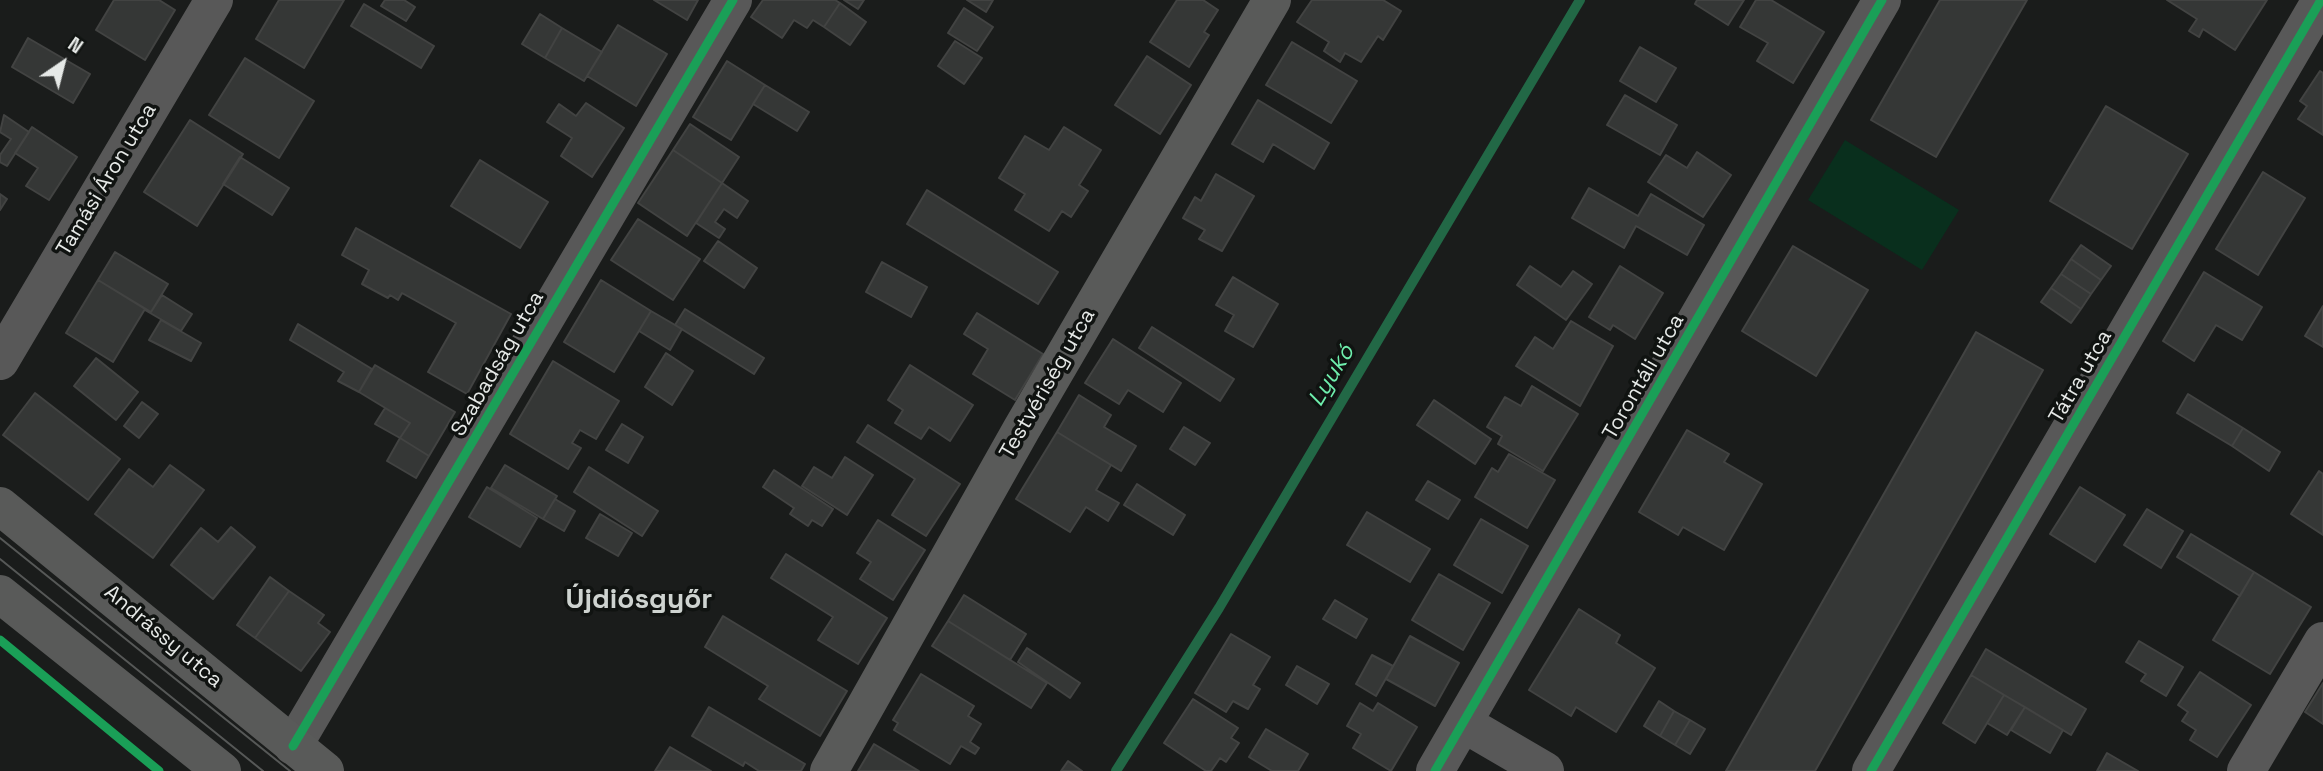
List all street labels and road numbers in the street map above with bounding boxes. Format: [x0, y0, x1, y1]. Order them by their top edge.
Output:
street label: Tamási Áron utca [52, 99, 162, 261]
street label: Szabadság utca [446, 287, 550, 441]
street label: Testvériség utca [995, 305, 1101, 463]
street label: Torontáli utca [1598, 310, 1690, 444]
street label: Tátra utca [2044, 326, 2118, 428]
street label: Andrássy utca [99, 580, 227, 694]

